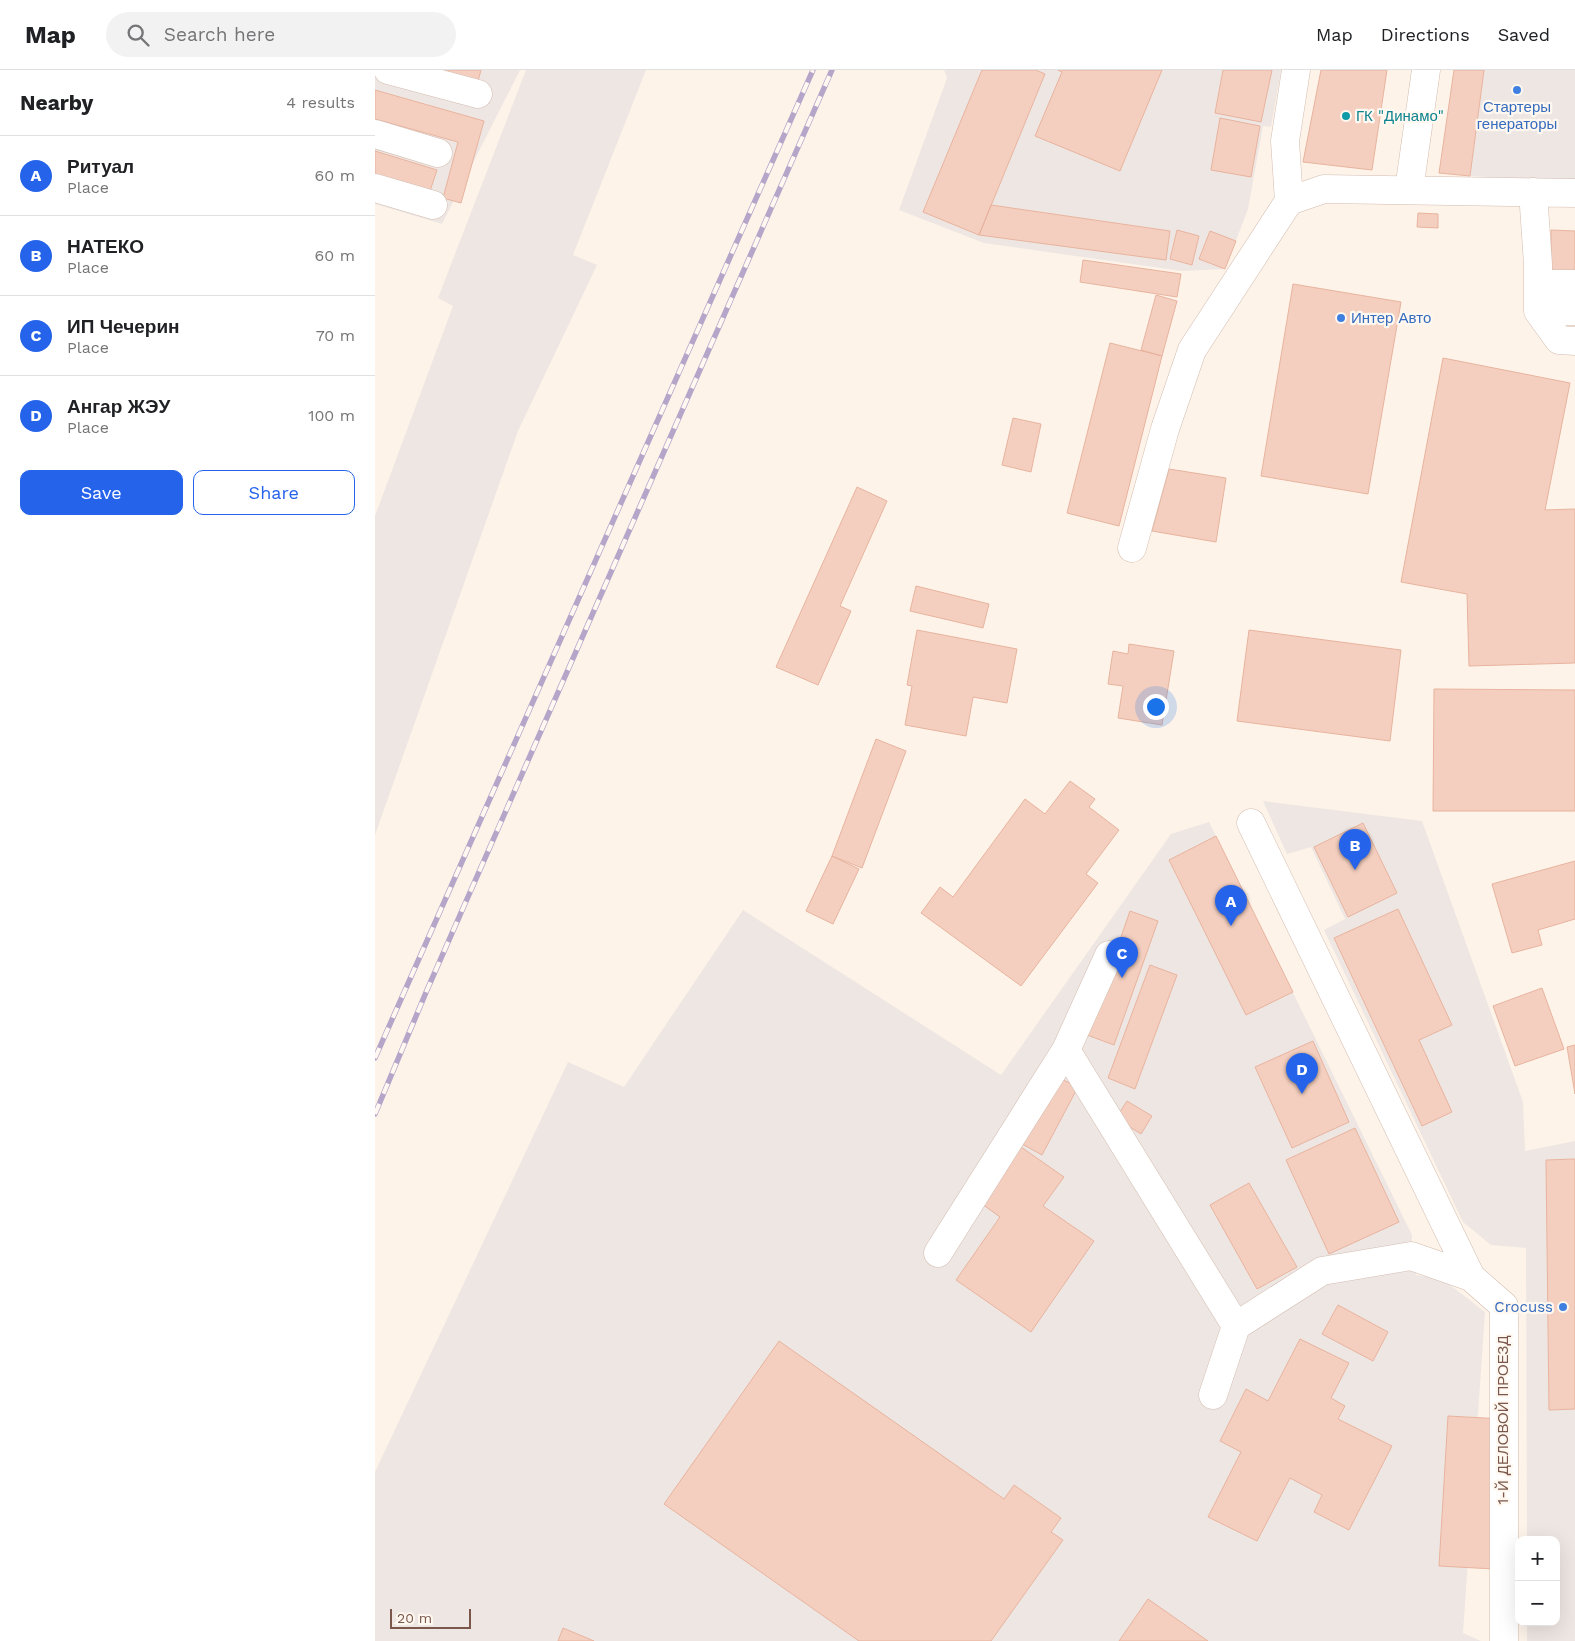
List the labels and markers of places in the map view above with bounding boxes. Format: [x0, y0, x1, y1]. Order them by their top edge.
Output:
marker: Стартеры генераторы [1511, 84, 1523, 96]
place label: Стартеры генераторы [1477, 98, 1557, 133]
place label: ГК "Динамо" [1356, 107, 1444, 125]
marker: ГК "Динамо" [1340, 110, 1352, 122]
place label: Интер Авто [1351, 309, 1431, 327]
marker: Интер Авто [1335, 312, 1347, 324]
pin: B [1339, 829, 1371, 870]
pin: A [1215, 885, 1247, 926]
pin: C [1106, 937, 1138, 978]
pin: D [1286, 1053, 1318, 1094]
place label: Crocuss [1494, 1298, 1553, 1316]
marker: Crocuss [1557, 1301, 1569, 1313]

